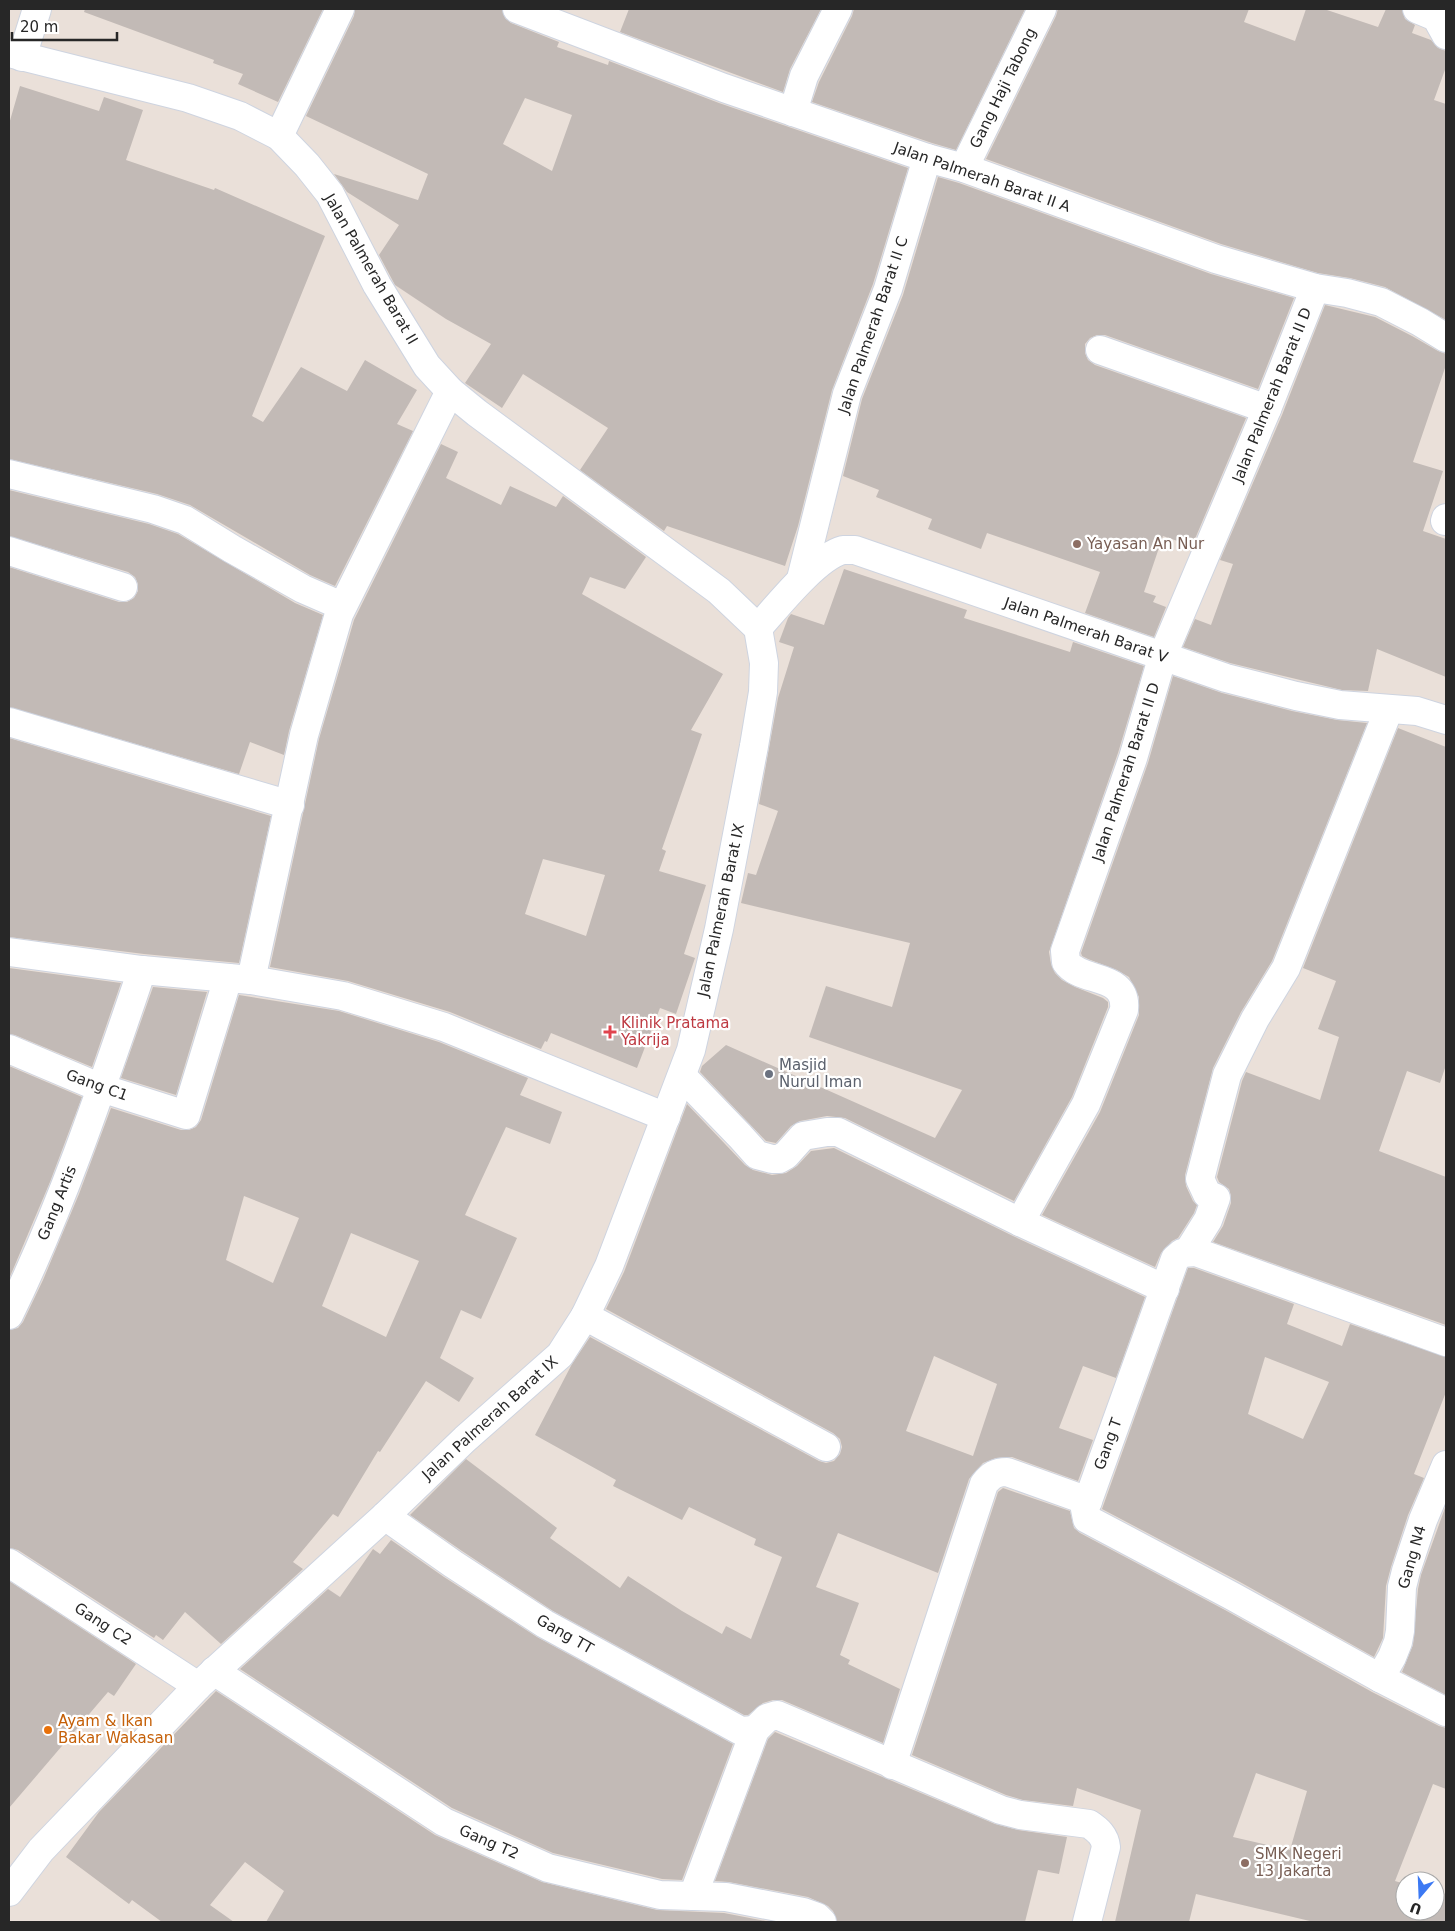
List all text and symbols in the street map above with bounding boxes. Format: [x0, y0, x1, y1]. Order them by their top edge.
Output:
scale bar [12, 10, 118, 42]
text: 20 m [20, 18, 58, 36]
street label: Gang Haji Tabong [966, 25, 1040, 151]
street label: Jalan Palmerah Barat II A [890, 138, 1073, 216]
street label: Jalan Palmerah Barat II [320, 190, 421, 347]
street label: Jalan Palmerah Barat II C [834, 234, 912, 417]
street label: Jalan Palmerah Barat II D [1228, 305, 1315, 486]
place label: Yayasan An Nur [1086, 535, 1205, 553]
marker: Yayasan An Nur [1071, 538, 1083, 550]
street label: Jalan Palmerah Barat V [1001, 593, 1171, 667]
street label: Jalan Palmerah Barat II D [1088, 680, 1163, 865]
street label: Jalan Palmerah Barat IX [694, 822, 748, 999]
place label: Klinik Pratama Yakrija [620, 1014, 729, 1049]
marker: Klinik Pratama Yakrija [603, 1025, 617, 1039]
place label: Masjid Nurul Iman [779, 1056, 862, 1091]
street label: Gang C1 [64, 1065, 130, 1105]
marker: Masjid Nurul Iman [763, 1068, 775, 1080]
street label: Gang Artis [34, 1163, 80, 1243]
street label: Jalan Palmerah Barat IX [418, 1352, 562, 1484]
street label: Gang T [1090, 1415, 1126, 1472]
street label: Gang N4 [1394, 1523, 1430, 1591]
street label: Gang C2 [71, 1599, 135, 1649]
street label: Gang TT [533, 1611, 597, 1658]
place label: Ayam & Ikan Bakar Wakasan [58, 1712, 173, 1747]
marker: Ayam & Ikan Bakar Wakasan [42, 1724, 54, 1736]
street label: Gang T2 [456, 1821, 522, 1863]
place label: SMK Negeri 13 Jakarta [1255, 1845, 1342, 1880]
marker: SMK Negeri 13 Jakarta [1239, 1857, 1251, 1869]
north arrow [1395, 1871, 1445, 1921]
text: U [1408, 1899, 1424, 1918]

